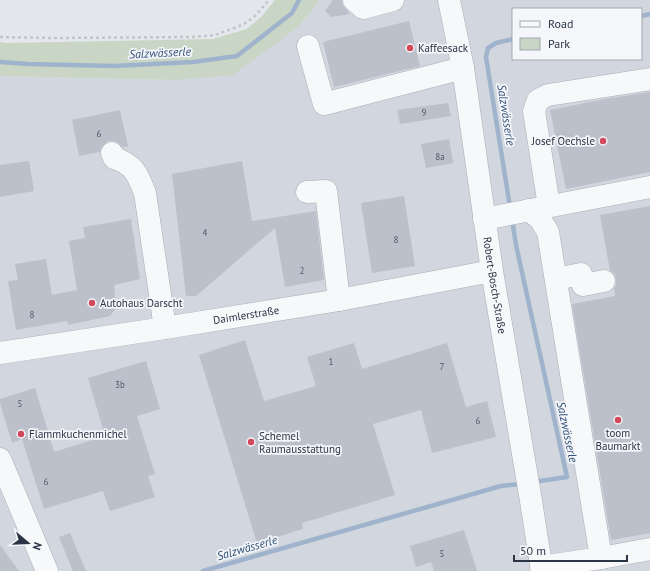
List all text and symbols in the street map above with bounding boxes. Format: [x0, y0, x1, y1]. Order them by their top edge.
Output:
legend [512, 8, 642, 60]
text: Road [548, 16, 573, 31]
text: Park [548, 36, 570, 51]
place label: Kaffeesack [418, 41, 469, 55]
water label: Salzwässerle [129, 43, 192, 62]
marker: Kaffeesack [405, 43, 415, 53]
water label: Salzwässerle [494, 83, 519, 147]
house number: 9 [422, 107, 427, 118]
house number: 6 [97, 128, 102, 139]
place label: Josef Oechsle [531, 134, 595, 148]
marker: Josef Oechsle [598, 136, 608, 146]
house number: 8a [435, 151, 445, 162]
house number: 4 [203, 227, 208, 238]
house number: 8 [394, 234, 399, 245]
street label: Robert-Bosch-Straße [480, 236, 510, 335]
house number: 2 [300, 265, 305, 276]
place label: Autohaus Darscht [100, 296, 183, 310]
marker: Autohaus Darscht [87, 298, 97, 308]
street label: Daimlerstraße [212, 303, 281, 327]
house number: 8 [30, 309, 35, 320]
house number: 1 [329, 356, 334, 367]
house number: 7 [440, 361, 445, 372]
house number: 3b [115, 379, 125, 390]
house number: 5 [18, 398, 23, 409]
water label: Salzwässerle [554, 400, 581, 464]
house number: 6 [476, 415, 481, 426]
marker: toom Baumarkt [613, 415, 623, 425]
place label: toom Baumarkt [596, 426, 641, 453]
place label: Flammkuchenmichel [29, 427, 127, 441]
marker: Flammkuchenmichel [16, 429, 26, 439]
place label: Schemel Raumausstattung [259, 429, 341, 456]
marker: Schemel Raumausstattung [246, 437, 256, 447]
house number: 6 [44, 476, 49, 487]
north arrow [8, 523, 48, 563]
water label: Salzwässerle [215, 532, 279, 563]
scale bar [514, 537, 627, 563]
text: N [30, 541, 45, 552]
text: 50 m [520, 543, 546, 558]
house number: 5 [440, 548, 445, 559]

